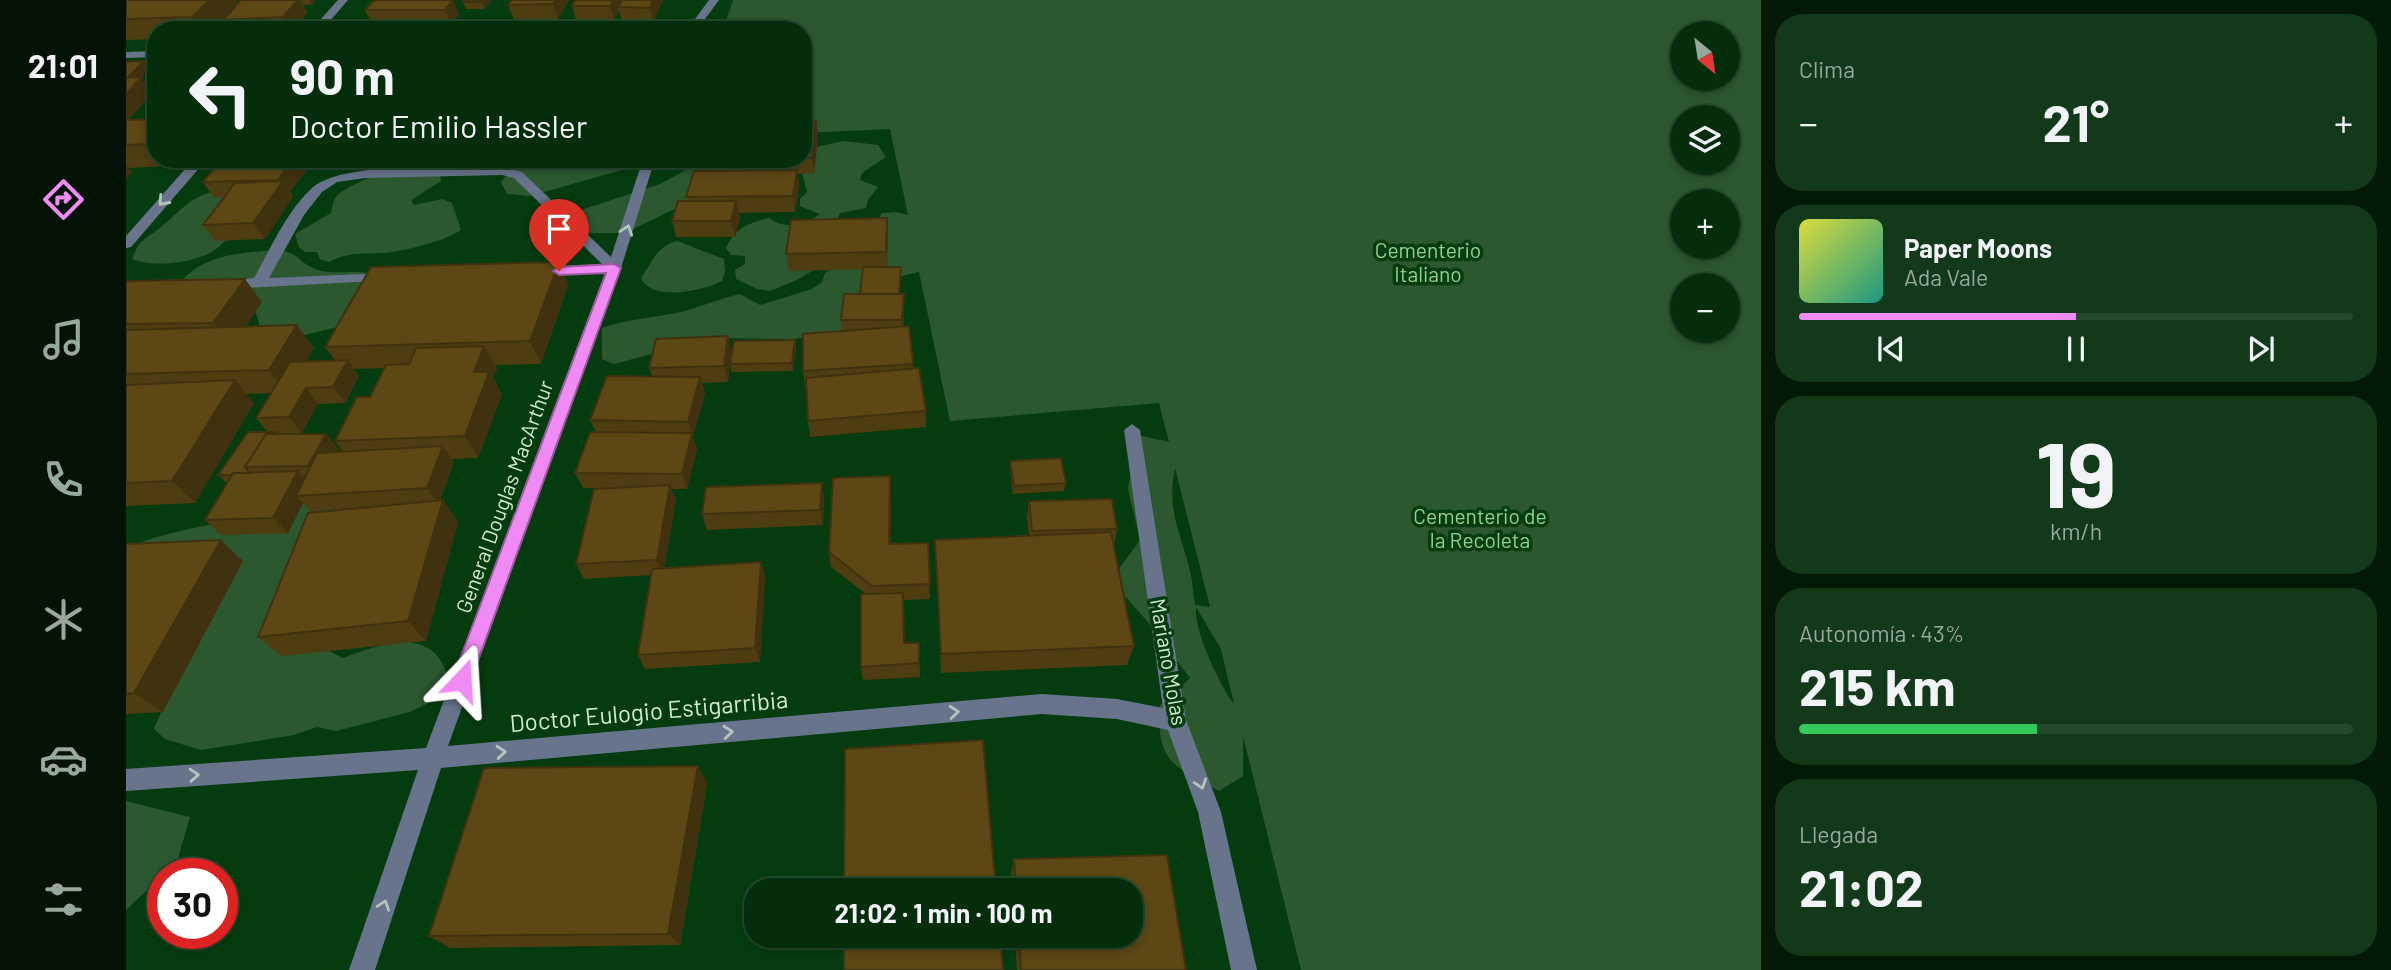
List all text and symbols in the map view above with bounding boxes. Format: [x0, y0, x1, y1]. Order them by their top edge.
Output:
north arrow [1670, 21, 1740, 91]
map controls [1670, 21, 1740, 343]
text: 21:01 [28, 46, 98, 84]
text: 90 m [290, 46, 395, 105]
icon: left [175, 49, 266, 140]
text: Clima [1799, 55, 1855, 83]
text: 21° [2043, 90, 2109, 152]
text: − [1799, 99, 1818, 145]
text: + [2334, 99, 2353, 145]
button: layers [1670, 105, 1740, 175]
text: Doctor Emilio Hassler [290, 106, 588, 144]
icon: directions [39, 175, 88, 224]
button: + [1670, 189, 1740, 259]
one-way arrow [159, 193, 171, 206]
pin [529, 199, 589, 271]
icon: arrive [540, 210, 578, 248]
one-way arrow [618, 225, 633, 237]
text: Paper Moons [1904, 232, 2052, 263]
park label: Cementerio Italiano [1375, 237, 1481, 286]
text: Ada Vale [1904, 263, 1988, 291]
button: − [1670, 273, 1740, 343]
icon: music [39, 315, 88, 364]
icon: previous [1872, 330, 1910, 368]
icon: pause [2057, 330, 2095, 368]
icon: next [2242, 330, 2280, 368]
street label: General Douglas MacArthur [450, 376, 557, 616]
text: 19 [2036, 417, 2116, 526]
icon: phone [39, 455, 88, 504]
park label: Cementerio de la Recoleta [1413, 503, 1547, 552]
text: km/h [2050, 517, 2102, 545]
icon: climate [39, 595, 88, 644]
street label: Mariano Molas [1146, 596, 1193, 727]
text: Autonomía · 43% [1799, 619, 1964, 647]
position arrow [425, 643, 499, 717]
text: 215 km [1799, 654, 1956, 716]
street label: Doctor Eulogio Estigarribia [508, 684, 789, 737]
one-way arrow [949, 705, 960, 720]
one-way arrow [722, 725, 733, 740]
icon: car [39, 735, 88, 784]
one-way arrow [495, 744, 507, 759]
one-way arrow [189, 768, 200, 783]
one-way arrow [1193, 777, 1208, 789]
text: Llegada [1799, 820, 1878, 848]
text: 21:02 [1799, 855, 1924, 917]
speed limit sign: 30 [147, 858, 238, 949]
icon: filters [39, 875, 88, 924]
text: 21:02 · 1 min · 100 m [834, 897, 1053, 928]
one-way arrow [376, 900, 390, 912]

